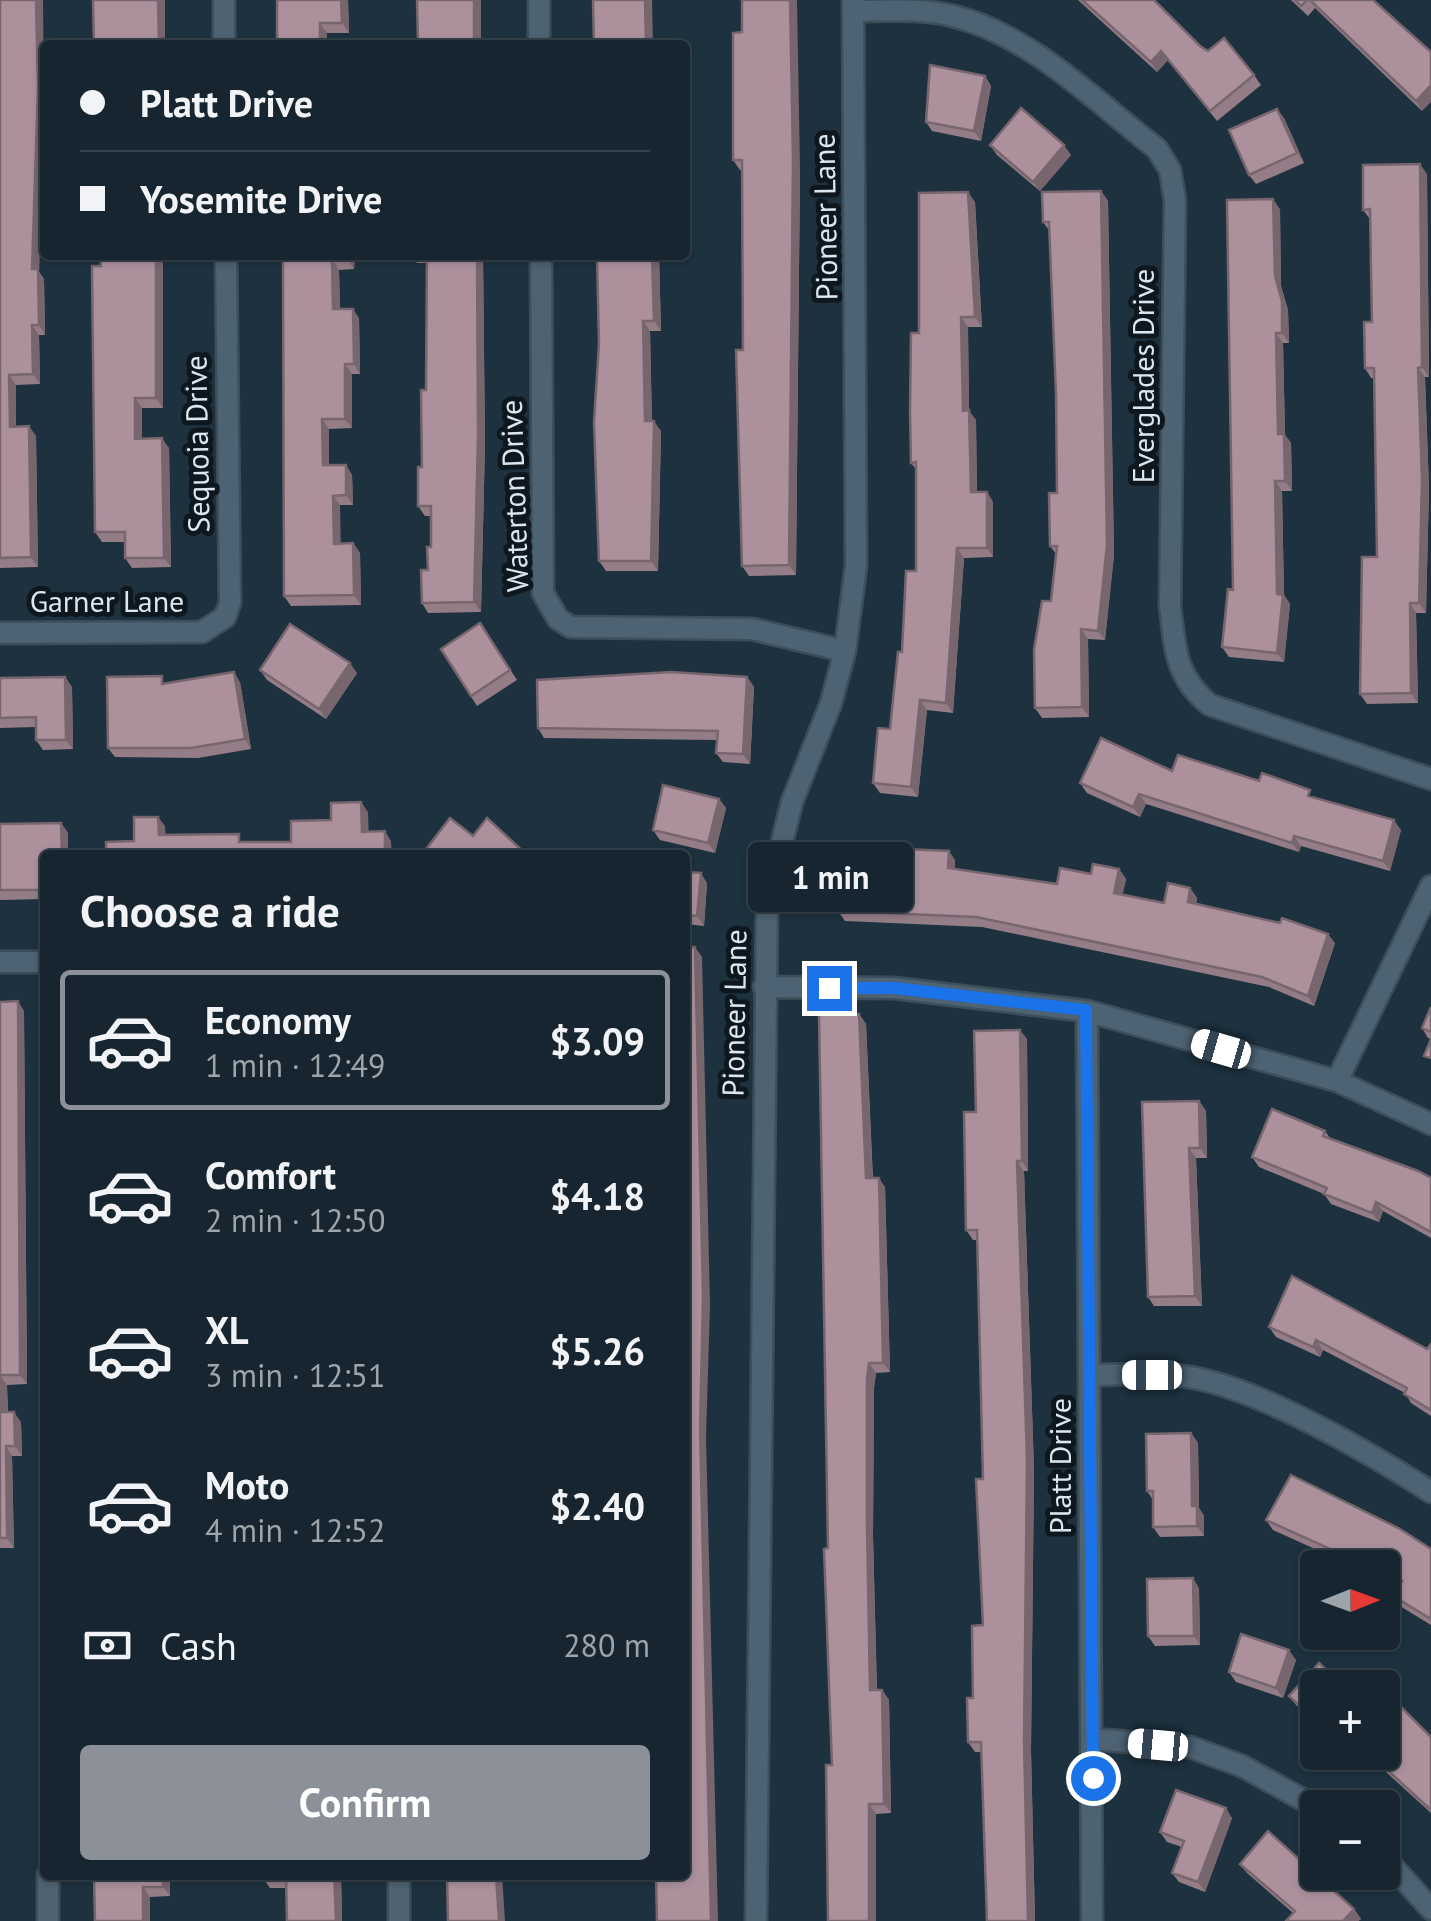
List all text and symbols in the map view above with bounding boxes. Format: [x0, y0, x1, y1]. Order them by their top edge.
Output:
text: Platt Drive [140, 78, 313, 127]
street label: Pioneer Lane [804, 133, 845, 301]
text: Yosemite Drive [140, 174, 382, 223]
street label: Everglades Drive [1123, 269, 1162, 483]
street label: Sequoia Drive [175, 355, 218, 533]
street label: Waterton Drive [491, 399, 536, 593]
street label: Garner Lane [30, 581, 184, 620]
callout: 1 min [746, 843, 912, 913]
text: 1 min [791, 856, 870, 898]
text: Choose a ride [80, 881, 340, 939]
street label: Pioneer Lane [713, 929, 754, 1097]
route end [807, 966, 852, 1011]
icon: car [85, 995, 175, 1085]
text: Economy [205, 995, 351, 1044]
text: $3.09 [549, 1016, 645, 1065]
car [1188, 1026, 1254, 1072]
text: 1 min · 12:49 [205, 1044, 385, 1086]
icon: car [85, 1150, 175, 1240]
text: Comfort [205, 1150, 336, 1199]
text: $4.18 [549, 1171, 645, 1220]
text: 2 min · 12:50 [205, 1199, 385, 1241]
icon: car [85, 1305, 175, 1395]
text: XL [205, 1305, 249, 1354]
text: $5.26 [549, 1326, 645, 1375]
text: 3 min · 12:51 [205, 1354, 385, 1396]
car [1122, 1360, 1182, 1390]
street label: Platt Drive [1040, 1398, 1079, 1534]
icon: car [85, 1460, 175, 1550]
text: Moto [205, 1460, 289, 1509]
text: $2.40 [549, 1481, 645, 1530]
text: 4 min · 12:52 [205, 1509, 385, 1551]
north arrow [1300, 1550, 1400, 1650]
map controls [1300, 1550, 1400, 1890]
icon: cash [80, 1618, 135, 1673]
text: Cash [160, 1621, 237, 1670]
text: 280 m [563, 1624, 650, 1666]
button: + [1300, 1670, 1400, 1770]
car [1127, 1727, 1189, 1763]
button: Confirm [80, 1745, 650, 1860]
route start [1071, 1756, 1116, 1801]
button: − [1300, 1790, 1400, 1890]

